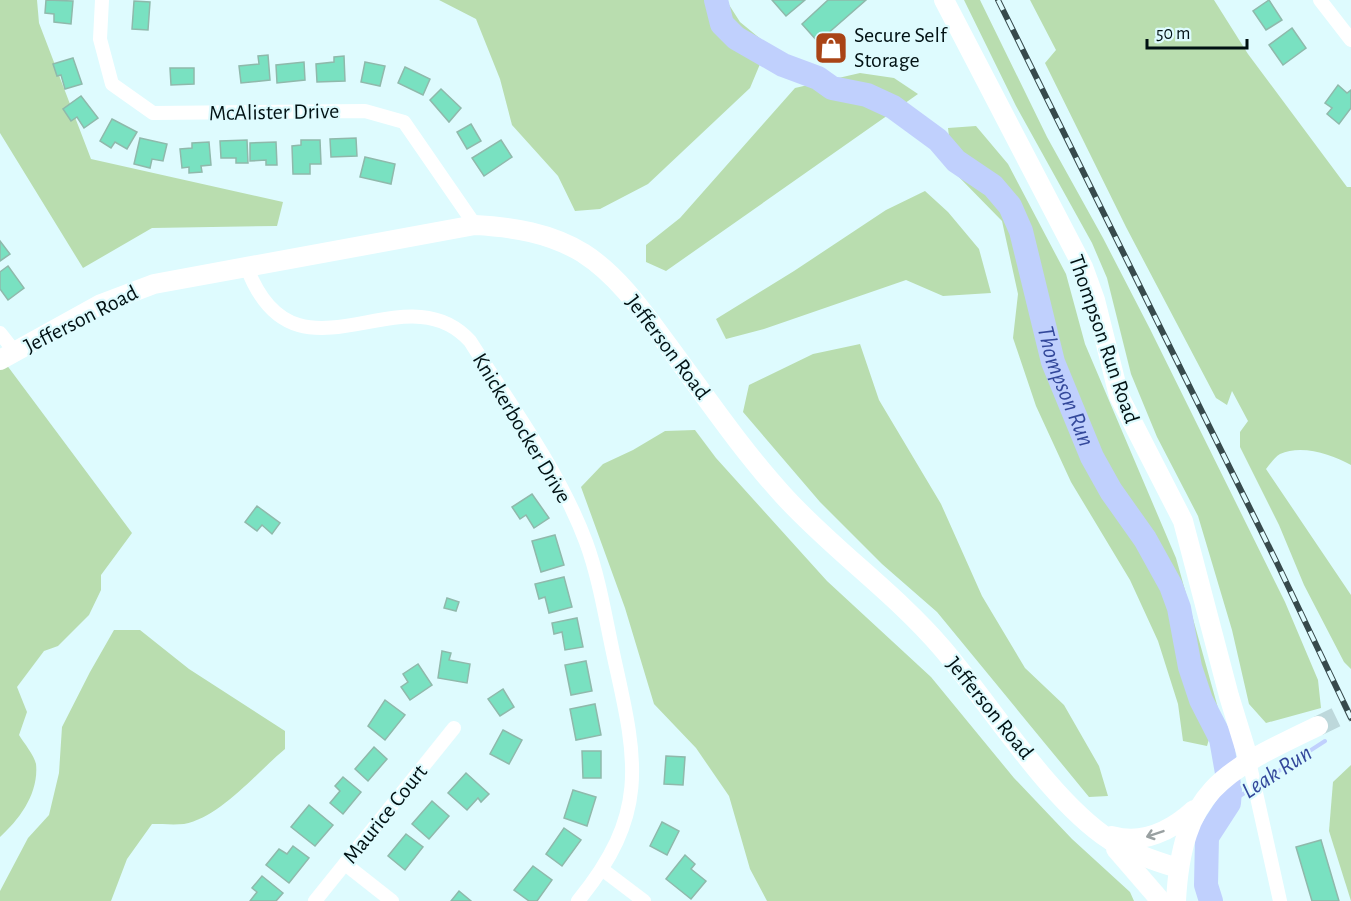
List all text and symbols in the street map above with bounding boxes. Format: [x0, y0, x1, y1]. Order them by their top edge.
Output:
scale bar [1147, 12, 1248, 50]
place label: Secure Self Storage [854, 24, 948, 71]
text: 50 m [1156, 25, 1190, 43]
shop icon: Secure Self Storage [813, 30, 849, 66]
street label: McAlister Drive [209, 100, 339, 124]
street label: Thompson Run Road [1063, 251, 1145, 427]
street label: Jefferson Road [21, 281, 141, 357]
street label: Jefferson Road [622, 291, 714, 403]
water label: Thompson Run [1032, 320, 1100, 450]
street label: Knickerbocker Drive [469, 349, 575, 507]
street label: Jefferson Road [942, 653, 1038, 763]
water label: Leak Run [1238, 741, 1316, 803]
street label: Maurice Court [339, 760, 431, 868]
one-way arrow [1146, 829, 1165, 840]

